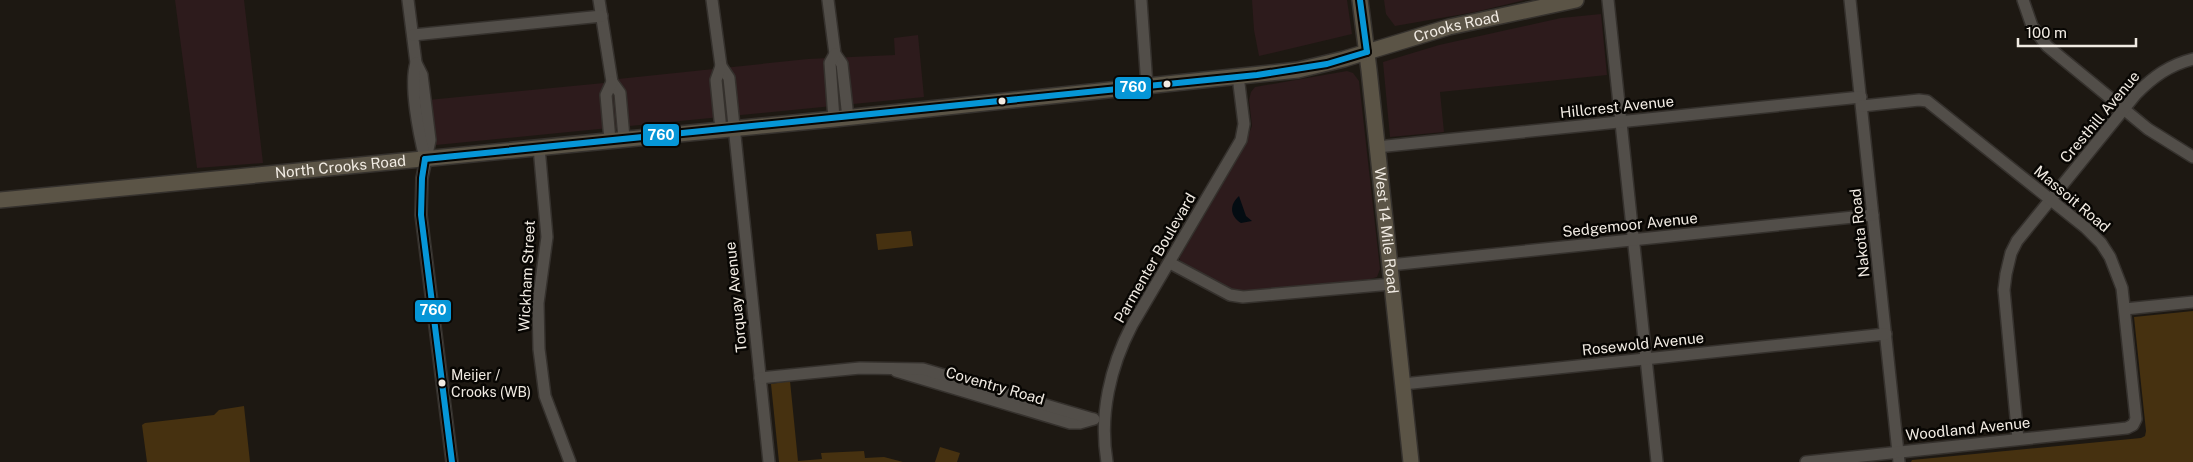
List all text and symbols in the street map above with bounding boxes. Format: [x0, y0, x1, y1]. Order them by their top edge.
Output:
street label: Crooks Road [1411, 7, 1501, 45]
scale bar [2018, 15, 2136, 47]
text: 100 m [2026, 24, 2067, 41]
street label: Cresthill Avenue [2056, 67, 2143, 166]
line badge: 760 [1114, 76, 1152, 100]
text: 760 [1120, 79, 1146, 95]
unlabelled marker [1162, 79, 1172, 89]
street label: Hillcrest Avenue [1559, 92, 1675, 121]
unlabelled marker [997, 96, 1007, 106]
line badge: 760 [642, 123, 680, 147]
text: 760 [648, 127, 674, 143]
street label: North Crooks Road [274, 152, 407, 181]
street label: Massoit Road [2031, 162, 2114, 235]
street label: West 14 Mile Road [1371, 166, 1402, 295]
street label: Nakota Road [1846, 188, 1873, 278]
street label: Parmenter Boulevard [1110, 190, 1199, 326]
street label: Sedgemoor Avenue [1561, 209, 1698, 240]
street label: Wickham Street [515, 220, 538, 332]
street label: Torquay Avenue [721, 241, 750, 353]
line badge: 760 [414, 299, 452, 323]
text: 760 [420, 302, 446, 318]
street label: Rosewold Avenue [1581, 329, 1705, 358]
street label: Coventry Road [944, 363, 1046, 408]
place label: Meijer / Crooks (WB) [451, 367, 531, 400]
marker: Meijer / Crooks (WB) [437, 378, 447, 388]
street label: Woodland Avenue [1905, 414, 2031, 443]

